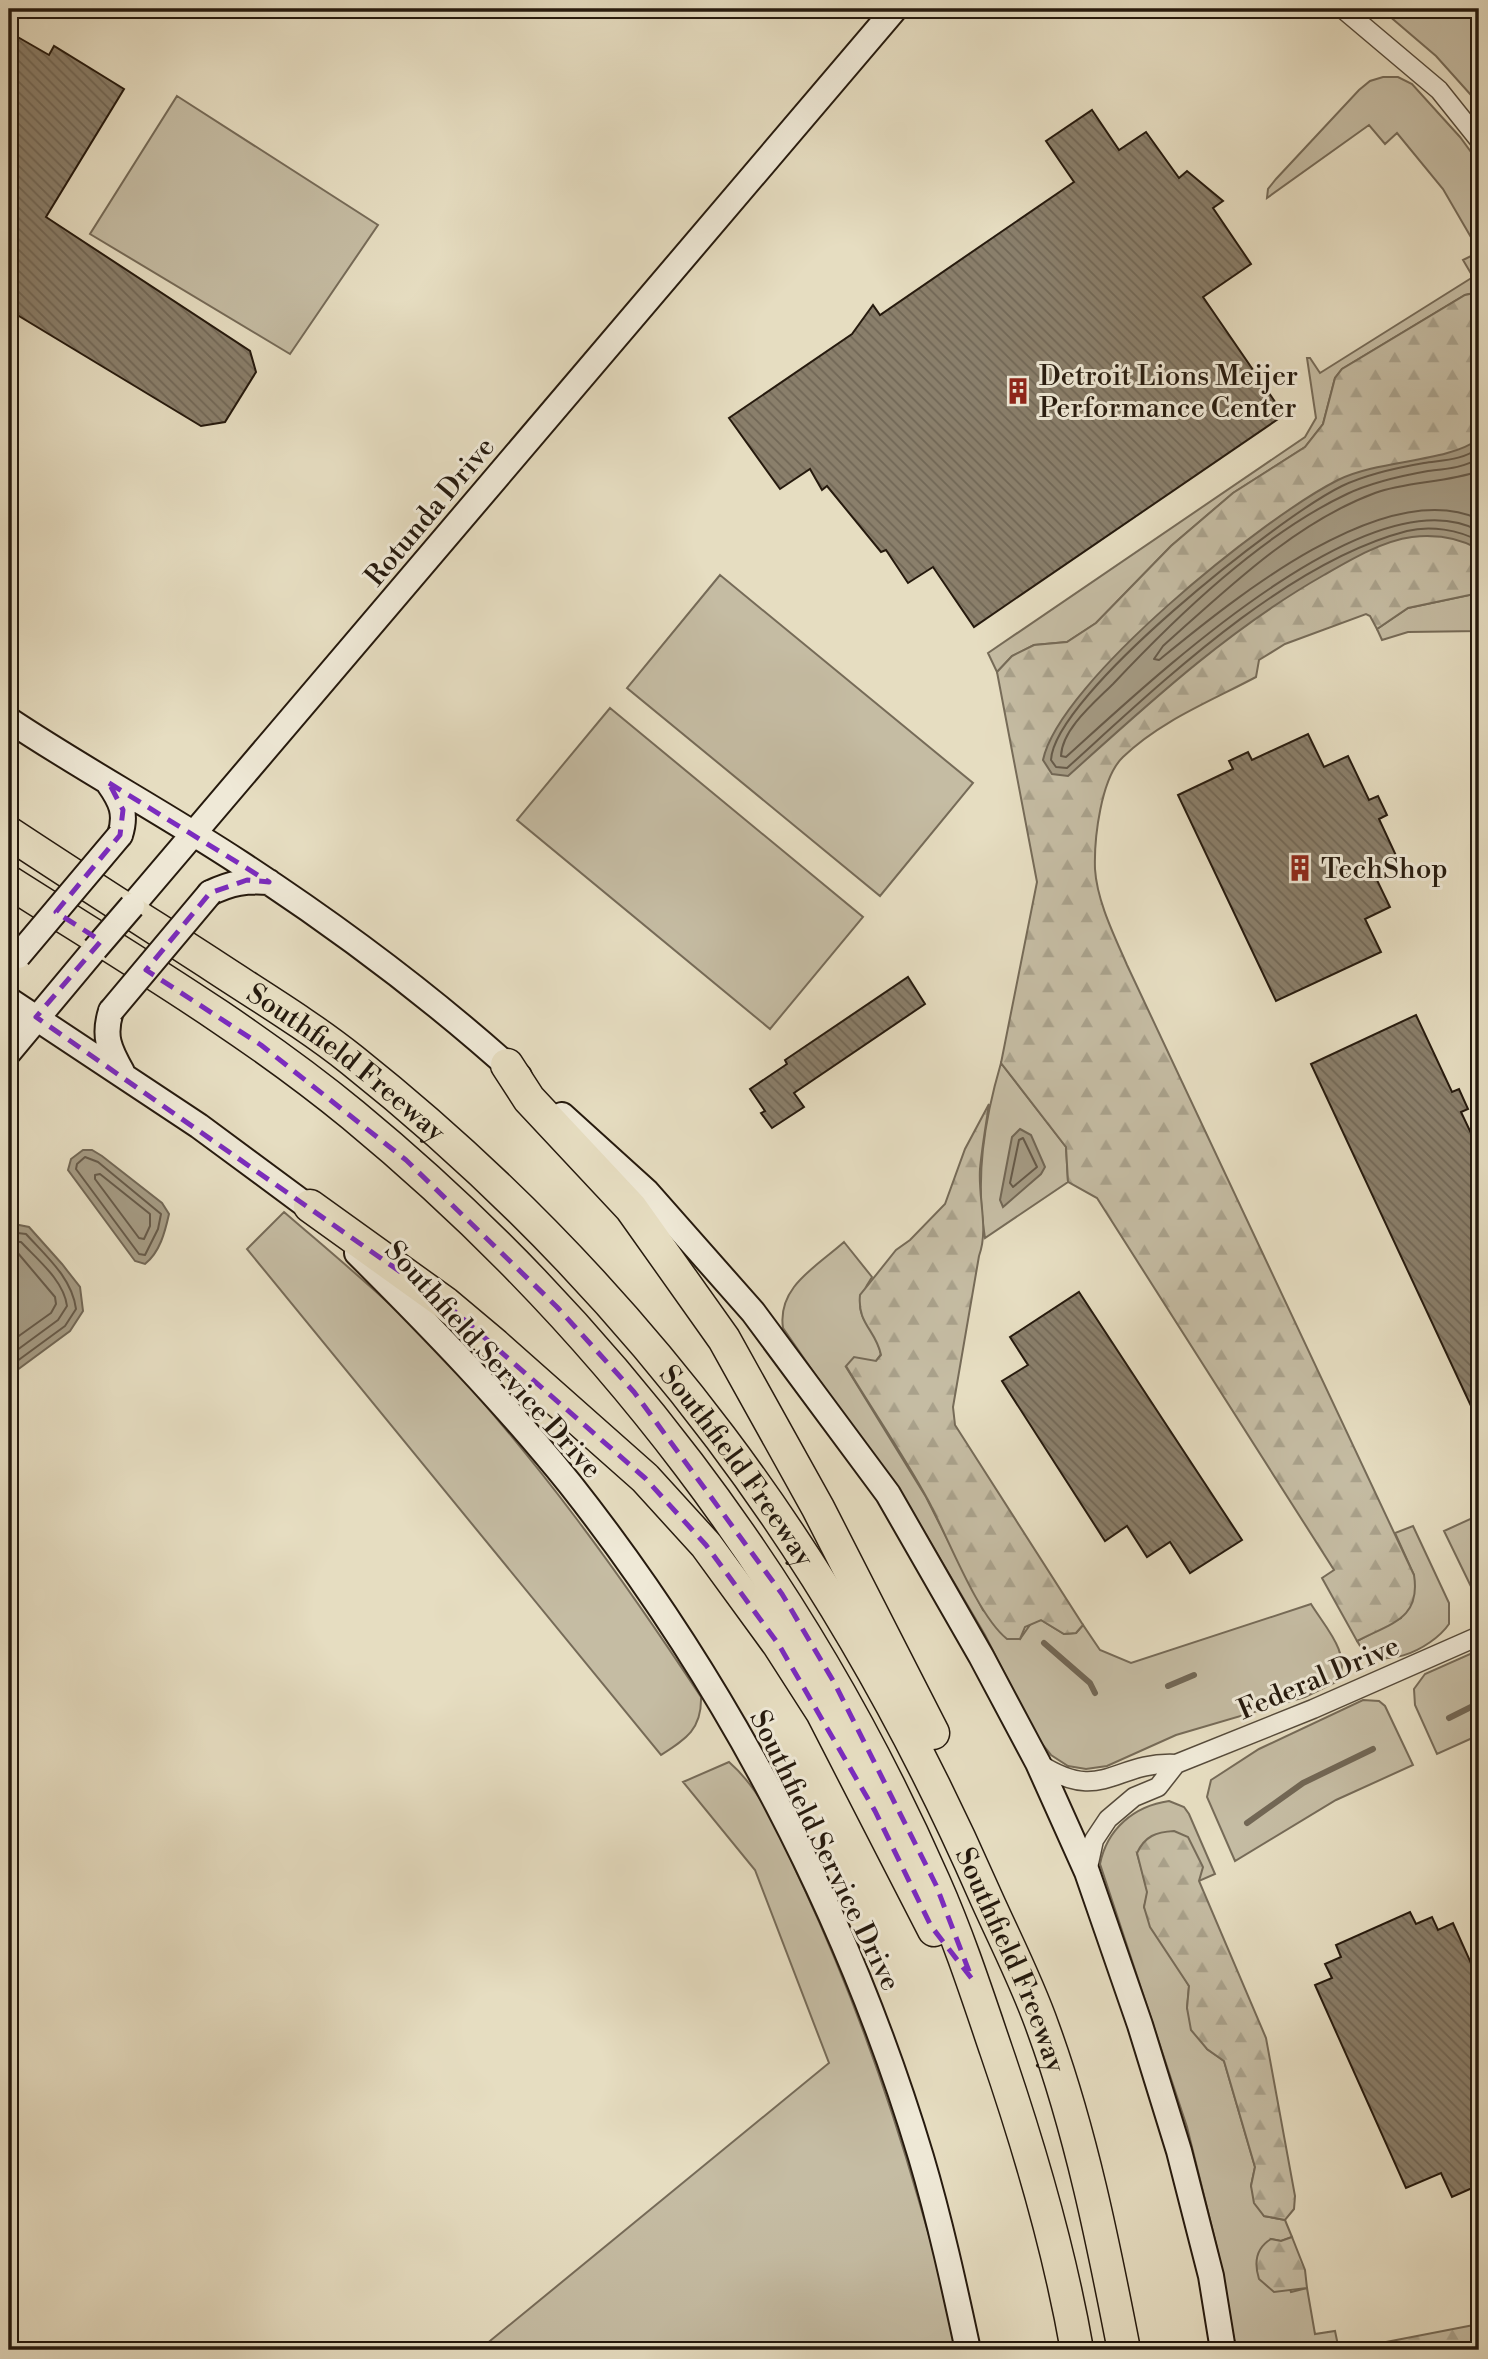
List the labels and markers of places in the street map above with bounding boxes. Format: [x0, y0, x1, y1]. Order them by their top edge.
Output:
place label: Detroit Lions Meijer Performance Center [1039, 359, 1298, 426]
building icon: Detroit Lions Meijer Performance Center [1003, 376, 1033, 406]
place label: TechShop [1321, 852, 1448, 887]
building icon: TechShop [1285, 853, 1315, 883]

